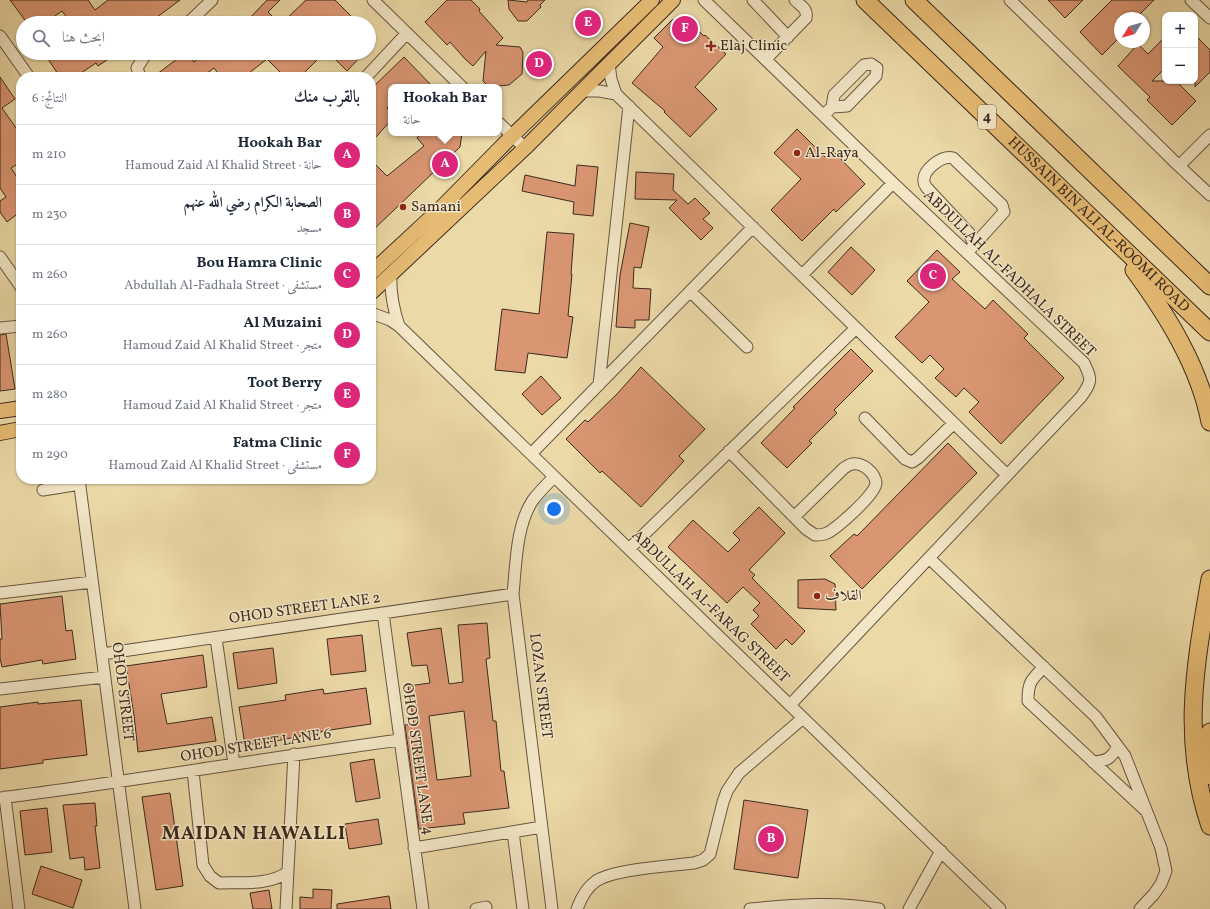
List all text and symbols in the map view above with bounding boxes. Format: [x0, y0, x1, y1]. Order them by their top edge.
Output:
pin: E [575, 8, 601, 38]
north arrow [1114, 12, 1150, 48]
map controls [1162, 12, 1198, 84]
button: + [1162, 12, 1198, 48]
pin: F [672, 14, 698, 44]
search box [16, 16, 376, 60]
icon: search [30, 27, 52, 49]
text: ابحث هنا [62, 28, 105, 49]
place label: Elaj Clinic [720, 36, 787, 57]
marker: Elaj Clinic [705, 40, 717, 52]
button: − [1162, 48, 1198, 84]
pin: D [526, 49, 552, 79]
popup [388, 84, 502, 136]
text: بالقرب منك [294, 86, 360, 109]
text: Hookah Bar [403, 88, 487, 109]
text: النتائج: 6 [32, 90, 67, 108]
road number: 4 [978, 105, 996, 129]
text: حانة [403, 112, 421, 130]
street label: HUSSAIN BIN ALI AL-ROOMI ROAD [1003, 132, 1194, 317]
text: Hookah Bar [238, 133, 322, 154]
place label: Al-Raya [805, 143, 859, 164]
text: 210 m [32, 146, 66, 164]
text: A [342, 146, 352, 164]
marker: Al-Raya [792, 148, 802, 158]
pin: A [432, 149, 458, 179]
text: حانة · Hamoud Zaid Al Khalid Street [125, 157, 322, 175]
street label: ABDULLAH AL-FADHALA STREET [918, 186, 1100, 362]
text: الصحابة الكرام رضي الله عنهم [184, 193, 322, 214]
place label: Samani [411, 197, 461, 218]
marker: Samani [398, 202, 408, 212]
text: 230 m [32, 206, 67, 224]
text: B [343, 206, 351, 224]
text: مسجد [296, 220, 322, 238]
text: Bou Hamra Clinic [197, 253, 322, 274]
pin: C [920, 261, 946, 291]
text: 260 m [32, 266, 68, 284]
text: C [343, 266, 351, 284]
text: مستشفى · Abdullah Al-Fadhala Street [124, 277, 322, 295]
text: Al Muzaini [244, 313, 322, 334]
text: 260 m [32, 326, 68, 344]
text: D [342, 326, 352, 344]
text: متجر · Hamoud Zaid Al Khalid Street [123, 337, 322, 355]
text: Toot Berry [247, 373, 322, 394]
text: 280 m [32, 386, 68, 404]
text: E [343, 386, 351, 404]
text: متجر · Hamoud Zaid Al Khalid Street [123, 397, 322, 415]
text: Fatma Clinic [233, 433, 322, 454]
text: 290 m [32, 446, 68, 464]
text: F [343, 446, 351, 464]
text: مستشفى · Hamoud Zaid Al Khalid Street [109, 457, 322, 475]
your location [544, 499, 564, 519]
street label: ABDULLAH AL-FARAG STREET [626, 526, 794, 688]
place label: القلاف [825, 586, 862, 607]
street label: OHOD STREET LANE 2 [228, 588, 382, 630]
marker: القلاف [812, 591, 822, 601]
street label: LOZAN STREET [523, 632, 557, 740]
street label: OHOD STREET [105, 641, 139, 743]
street label: OHOD STREET LANE 4 [396, 681, 438, 837]
street label: OHOD STREET LANE 6 [179, 724, 333, 768]
district label: MAIDAN HAWALLI [162, 821, 346, 847]
pin: B [758, 824, 784, 854]

